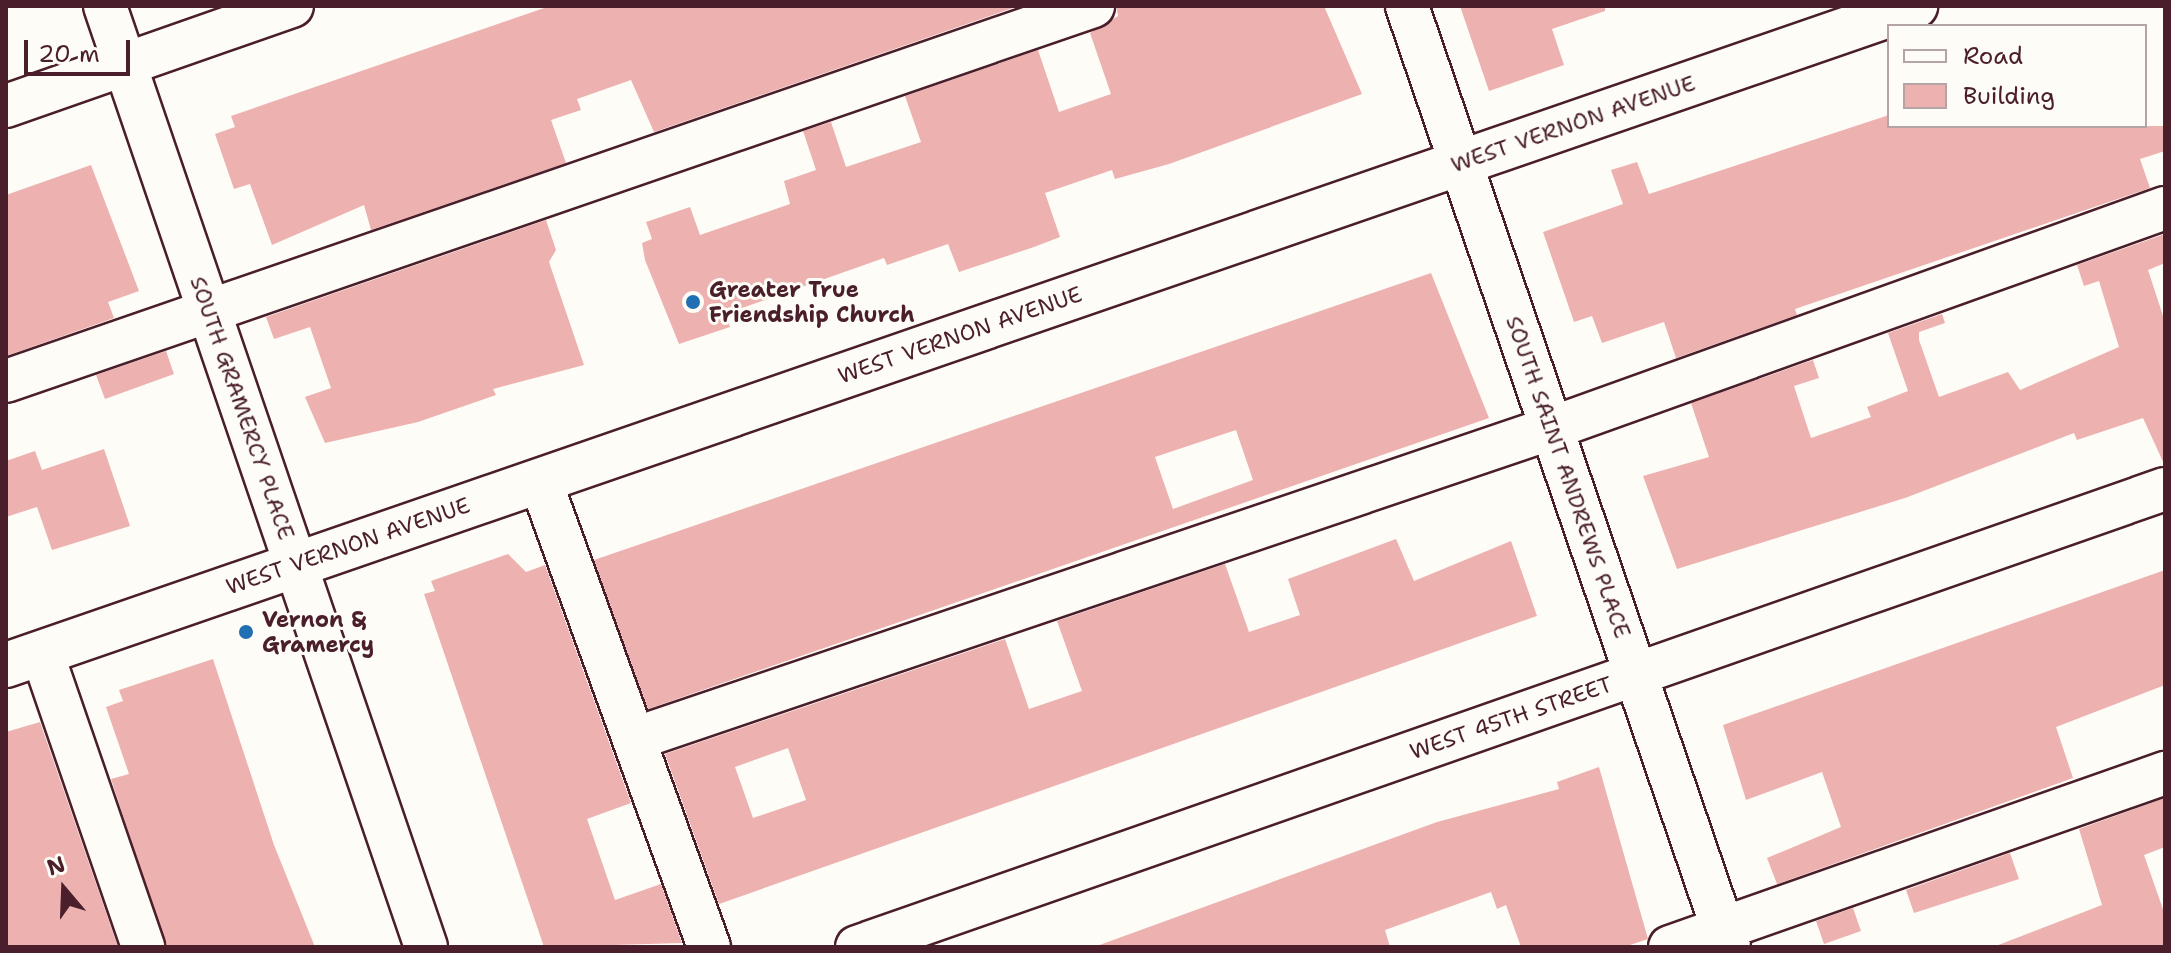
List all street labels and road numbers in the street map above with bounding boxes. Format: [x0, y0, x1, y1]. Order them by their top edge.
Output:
street label: WEST VERNON AVENUE [1447, 70, 1699, 178]
street label: SOUTH GRAMERCY PLACE [184, 273, 300, 543]
street label: WEST VERNON AVENUE [834, 281, 1086, 389]
street label: SOUTH SAINT ANDREWS PLACE [1500, 312, 1636, 642]
street label: WEST VERNON AVENUE [222, 492, 474, 600]
street label: WEST 45TH STREET [1406, 671, 1616, 765]

